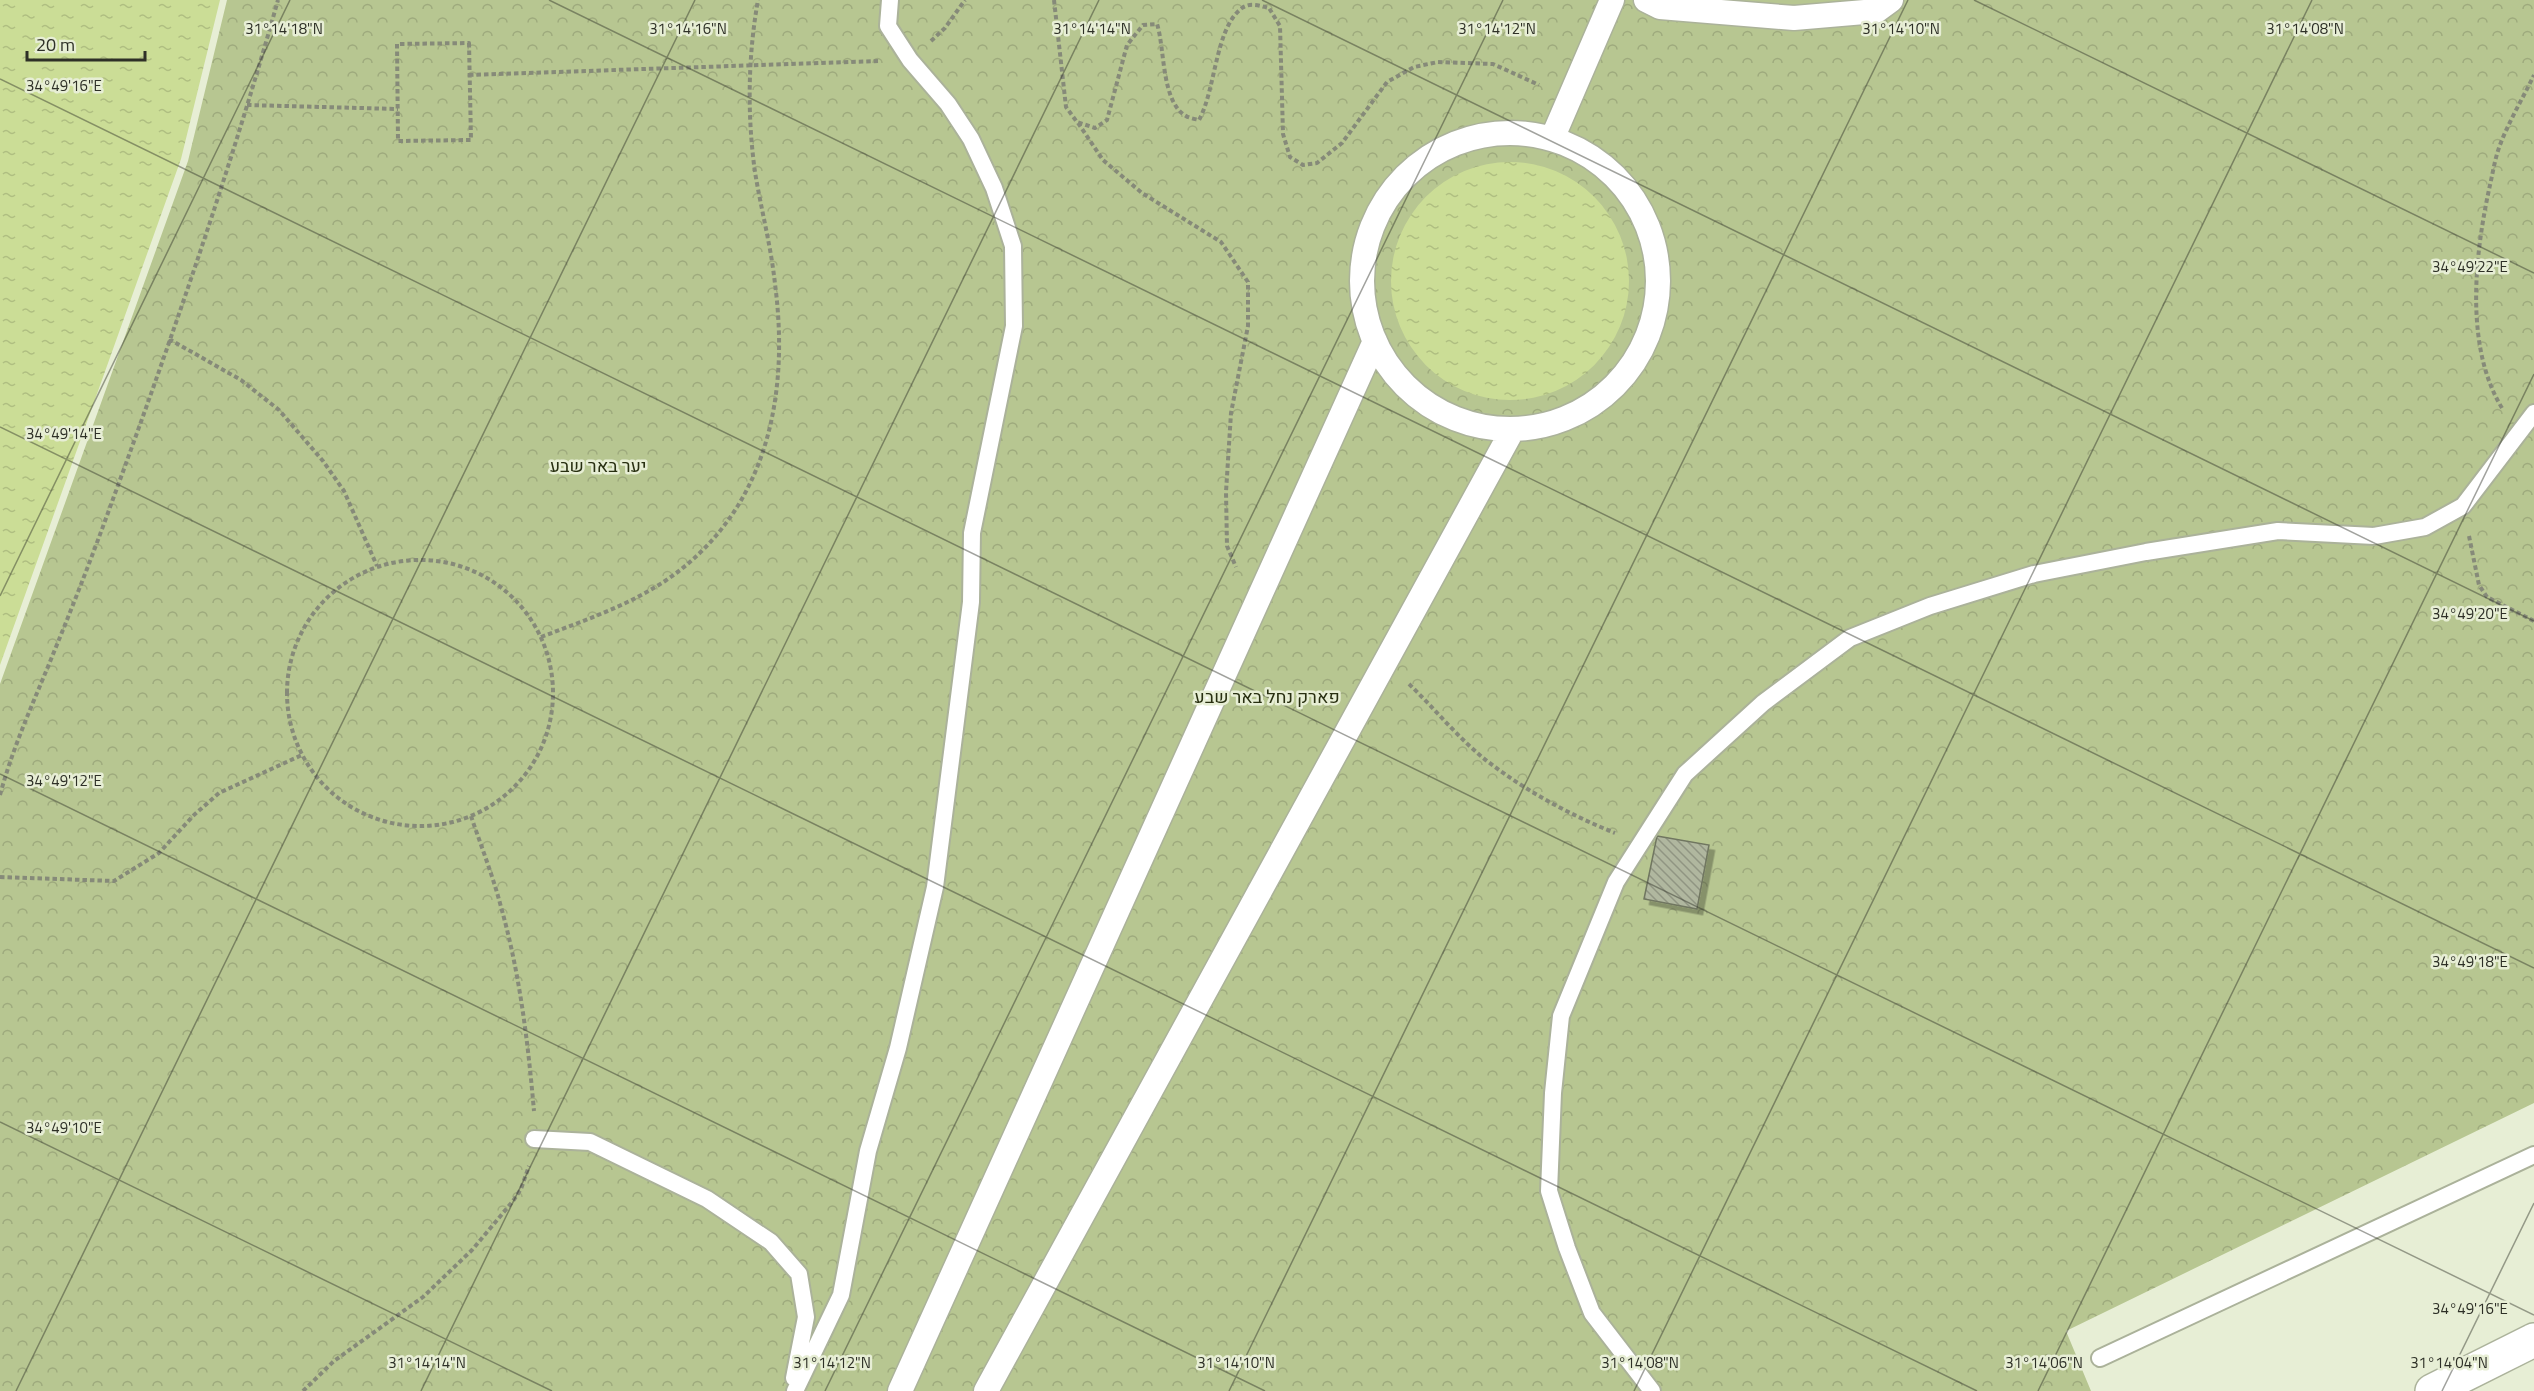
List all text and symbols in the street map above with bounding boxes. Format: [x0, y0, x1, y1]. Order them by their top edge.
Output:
text: 31°14'18"N [245, 17, 323, 40]
text: 31°14'16"N [649, 17, 727, 40]
text: 31°14'14"N [1053, 17, 1131, 40]
text: 31°14'12"N [1458, 17, 1536, 40]
text: 31°14'10"N [1862, 17, 1940, 40]
text: 31°14'08"N [2266, 17, 2344, 40]
scale bar [27, 24, 146, 62]
text: 20 m [36, 31, 75, 58]
text: 34°49'16"E [26, 74, 102, 97]
text: 34°49'22"E [2432, 255, 2508, 278]
text: 34°49'14"E [26, 422, 102, 445]
park label: יער באר שבע [550, 452, 646, 479]
text: 34°49'20"E [2432, 602, 2508, 625]
park label: פארק נחל באר שבע [1194, 683, 1340, 710]
text: 34°49'12"E [26, 769, 102, 792]
text: 34°49'18"E [2432, 950, 2508, 973]
text: 34°49'10"E [26, 1116, 102, 1139]
text: 34°49'16"E [2432, 1297, 2508, 1320]
text: 31°14'14"N [388, 1351, 466, 1374]
text: 31°14'12"N [793, 1351, 871, 1374]
text: 31°14'10"N [1197, 1351, 1275, 1374]
text: 31°14'08"N [1601, 1351, 1679, 1374]
text: 31°14'06"N [2005, 1351, 2083, 1374]
text: 31°14'04"N [2410, 1351, 2488, 1374]

